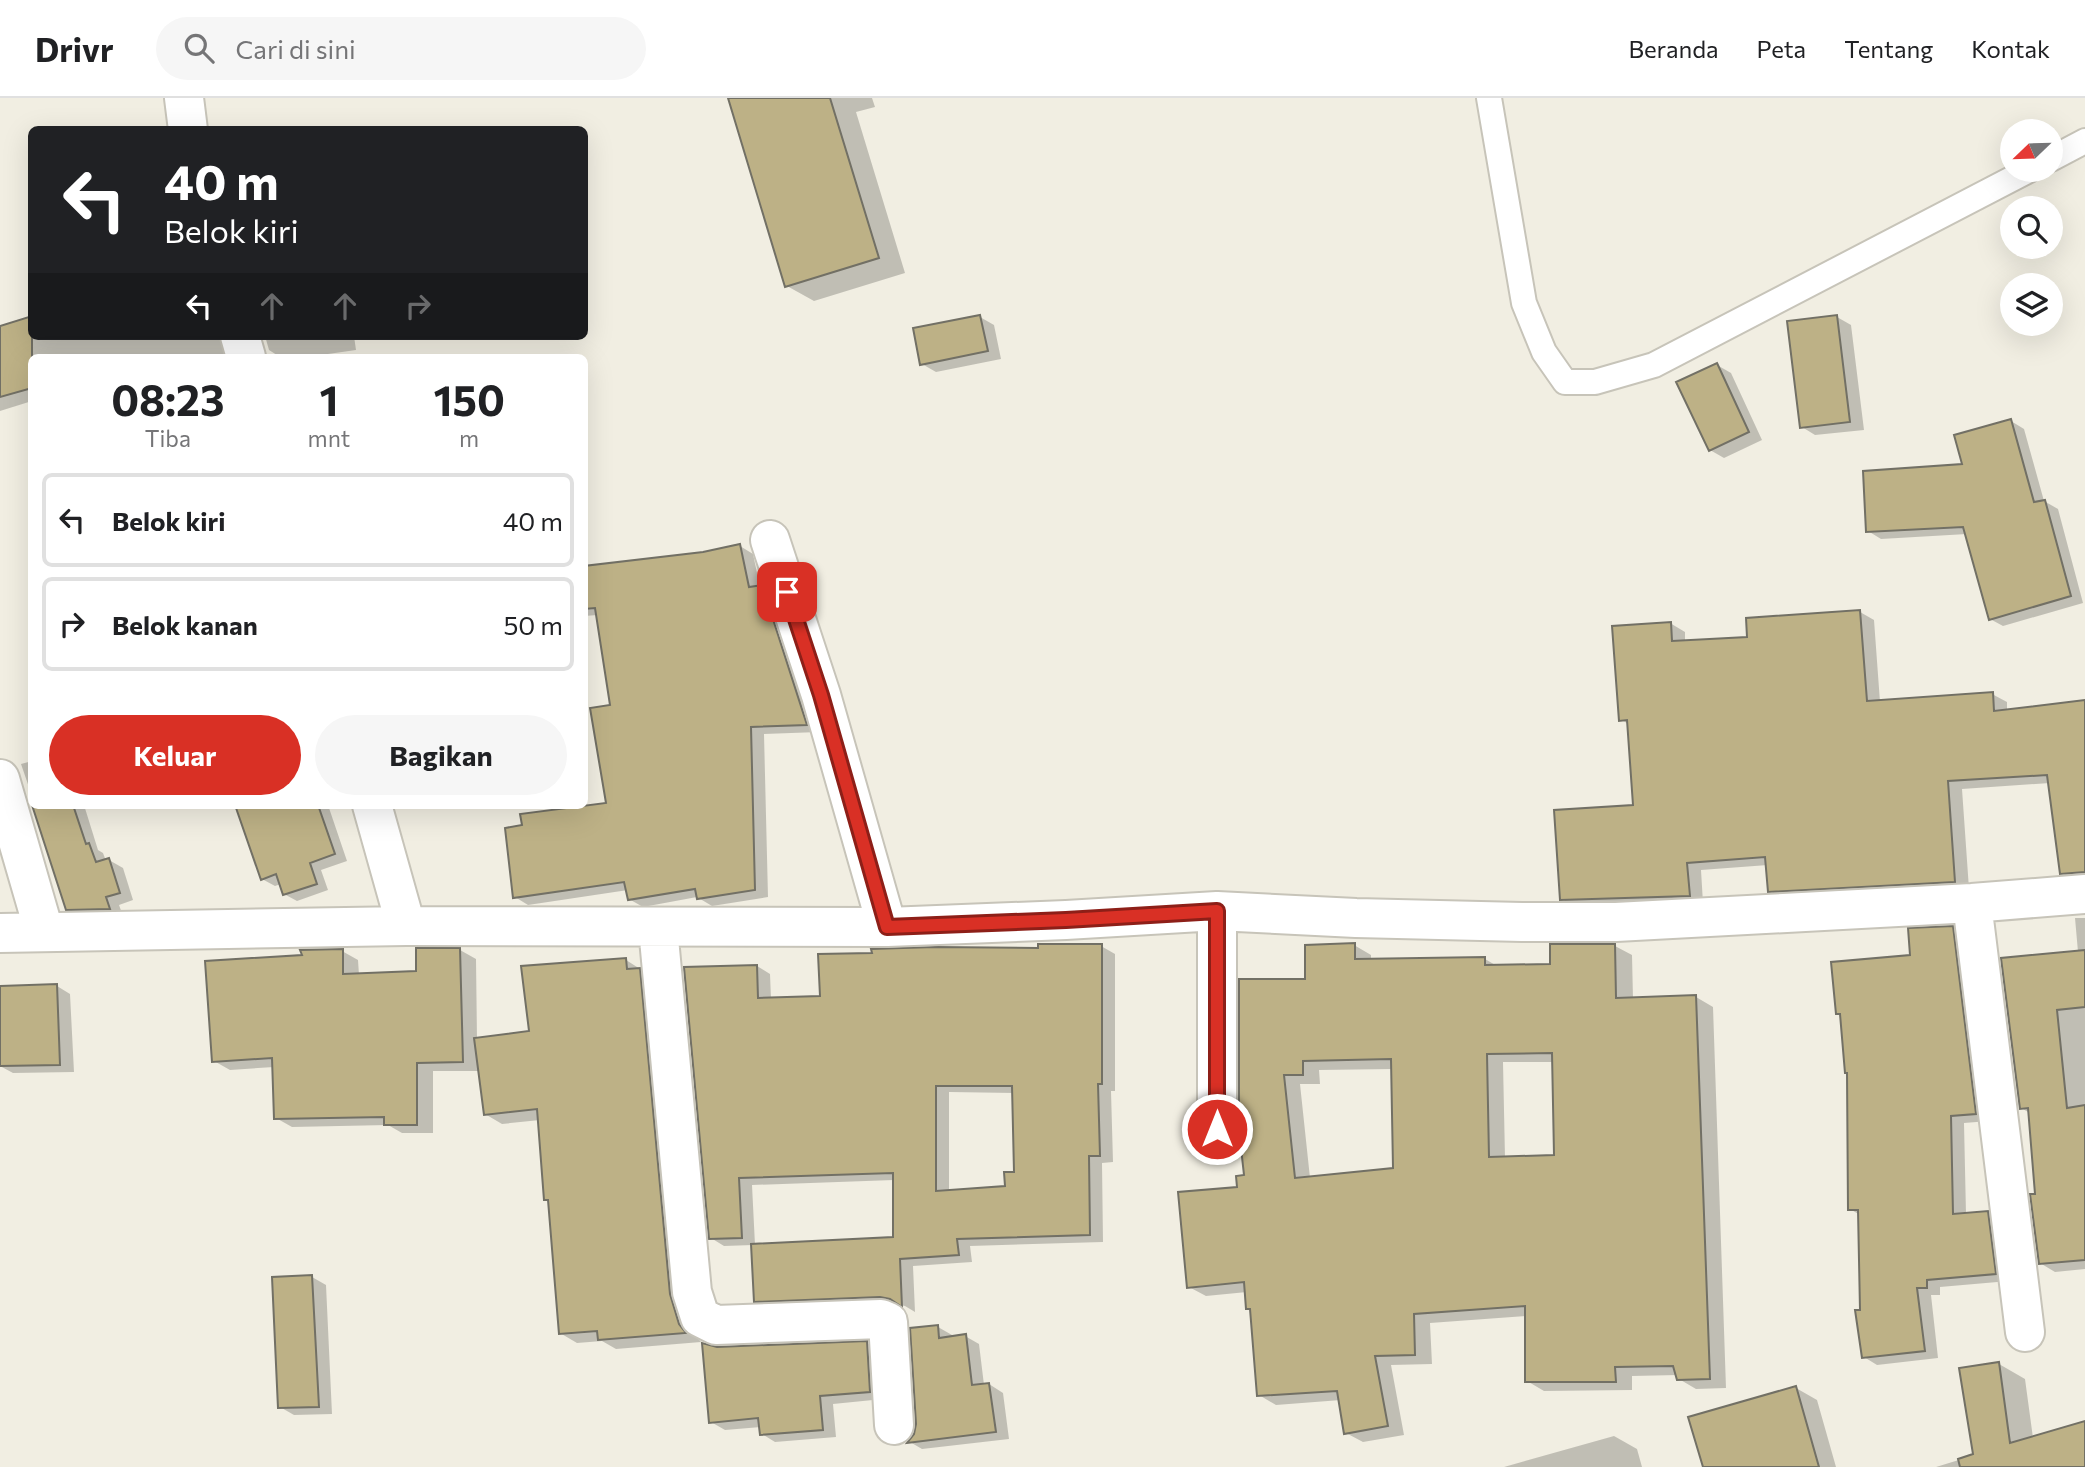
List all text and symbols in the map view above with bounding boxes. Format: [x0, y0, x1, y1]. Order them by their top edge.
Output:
search box [156, 17, 646, 80]
text: Drivr [35, 28, 114, 69]
icon: search [180, 29, 218, 67]
text: Cari di sini [236, 33, 356, 64]
text: Beranda [1628, 34, 1719, 63]
text: Peta [1757, 34, 1806, 63]
text: Tentang [1844, 34, 1933, 63]
text: Kontak [1971, 34, 2050, 63]
north arrow [2000, 119, 2063, 182]
map controls [2000, 119, 2063, 336]
text: 40 m [164, 150, 279, 210]
icon: left [49, 154, 140, 245]
button: search [2000, 196, 2063, 259]
text: Belok kiri [164, 210, 299, 250]
button: layers [2000, 273, 2063, 336]
icon: left [180, 287, 218, 325]
icon: ahead [253, 287, 291, 325]
icon: ahead [326, 287, 364, 325]
icon: right [399, 287, 437, 325]
text: 08:23 [111, 373, 224, 425]
text: 1 [319, 373, 338, 425]
text: 150 [433, 373, 505, 425]
text: Tiba [145, 424, 191, 452]
text: mnt [308, 424, 350, 452]
text: m [459, 424, 479, 452]
icon: left [53, 501, 91, 539]
text: Belok kiri [112, 505, 226, 536]
text: 40 m [503, 505, 563, 536]
pin [757, 562, 817, 622]
icon: arrive [768, 573, 806, 611]
icon: right [53, 605, 91, 643]
text: Belok kanan [112, 609, 258, 640]
text: 50 m [503, 609, 563, 640]
button: Keluar [49, 715, 301, 795]
button: Bagikan [315, 715, 567, 795]
position arrow [1180, 1092, 1254, 1166]

